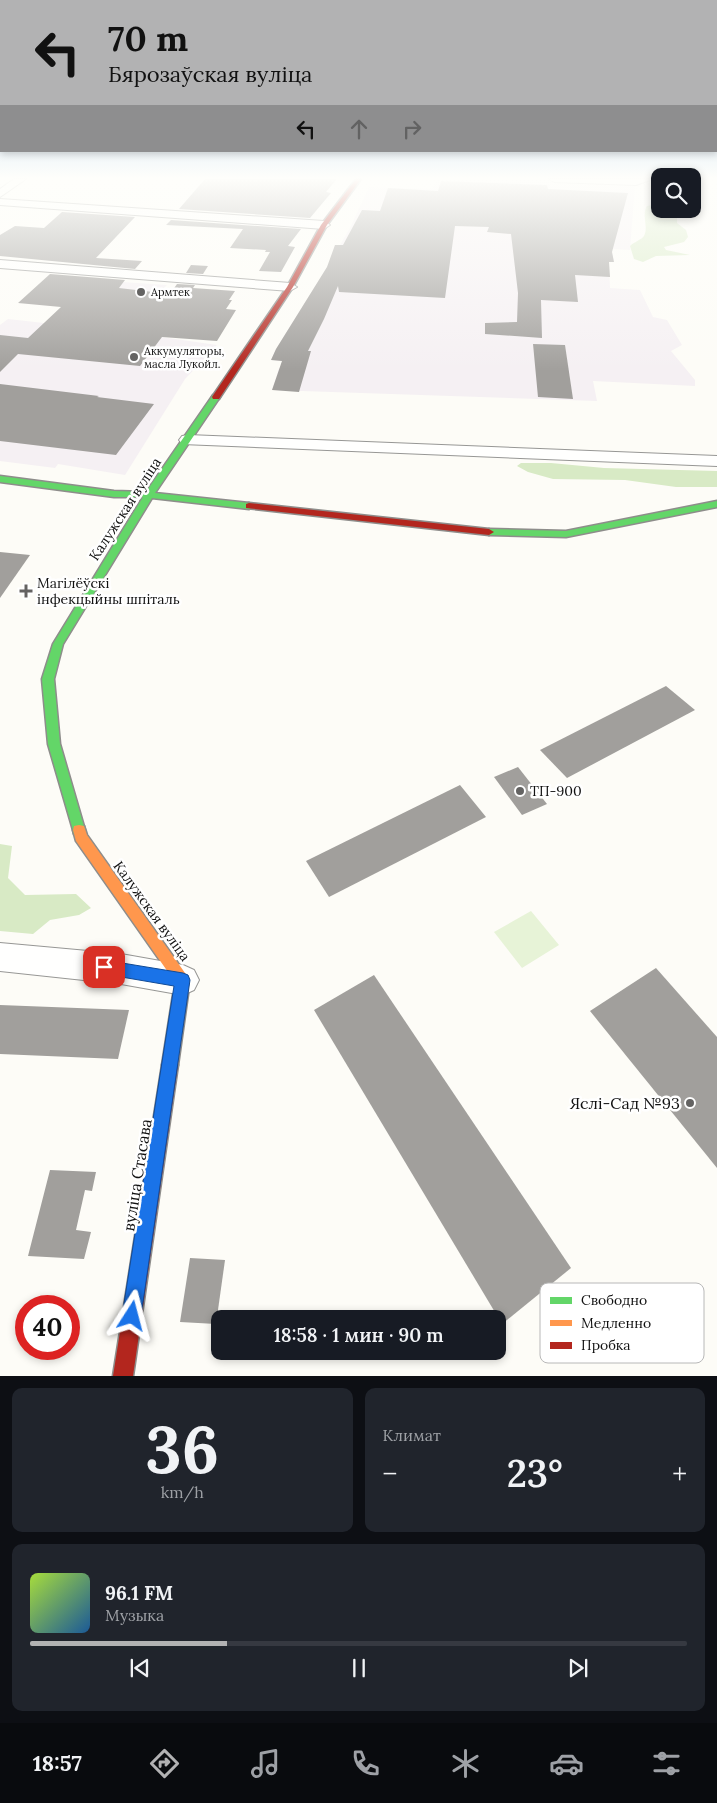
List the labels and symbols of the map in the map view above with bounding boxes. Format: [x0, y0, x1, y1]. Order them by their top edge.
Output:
place label: Армтек [150, 285, 190, 299]
marker: Армтек [135, 286, 147, 298]
place label: Аккумуляторы, масла Лукойл. [143, 344, 225, 371]
marker: Аккумуляторы, масла Лукойл. [128, 351, 140, 363]
street label: Калужская вуліца [85, 454, 165, 564]
place label: Магілёўскі інфекцыйны шпіталь [37, 574, 180, 608]
marker: Магілёўскі інфекцыйны шпіталь [19, 584, 33, 598]
place label: ТП-900 [530, 782, 582, 800]
marker: ТП-900 [514, 785, 526, 797]
street label: Калужская вуліца [110, 857, 194, 965]
pin [83, 946, 125, 988]
place label: Яслі-Сад №93 [569, 1093, 680, 1113]
marker: Яслі-Сад №93 [684, 1097, 696, 1109]
street label: вуліца Стасава [118, 1117, 156, 1233]
legend [540, 1283, 704, 1363]
position arrow [105, 1289, 157, 1341]
text: Свободно [581, 1291, 647, 1309]
speed limit sign: 40 [15, 1295, 80, 1360]
text: Медленно [581, 1314, 651, 1332]
text: Пробка [581, 1336, 631, 1354]

